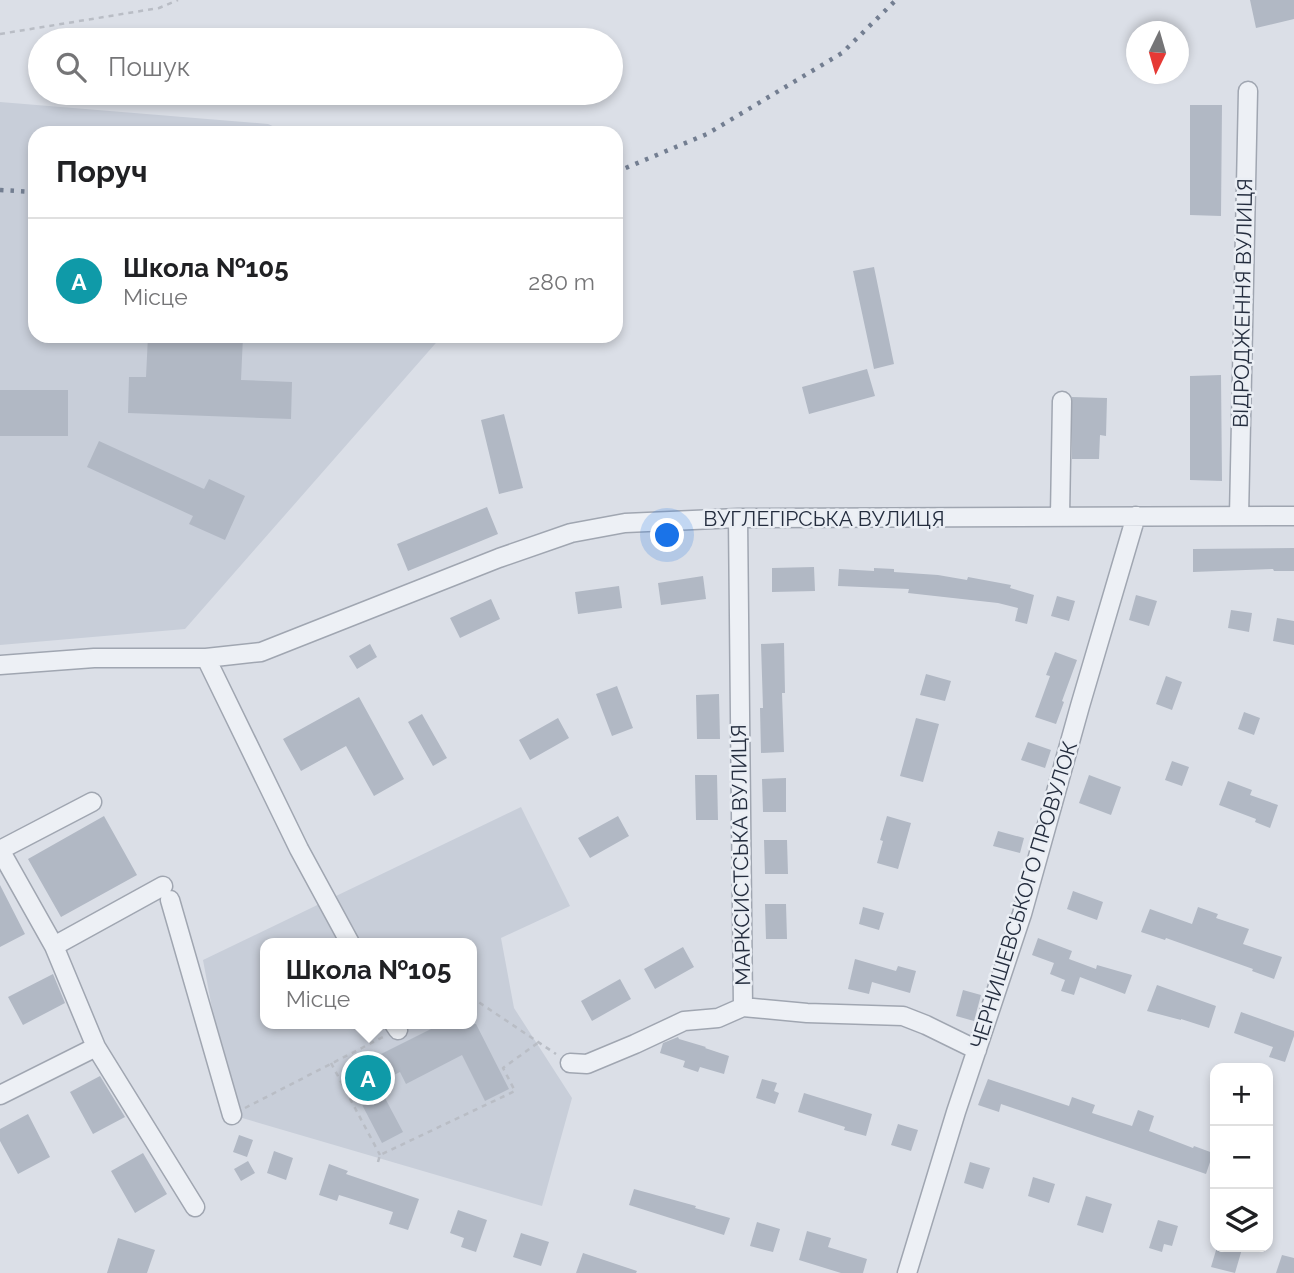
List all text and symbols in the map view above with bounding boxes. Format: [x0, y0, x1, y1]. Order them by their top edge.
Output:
north arrow [1126, 21, 1189, 84]
search box [28, 28, 623, 105]
icon: search [52, 48, 90, 86]
text: Пошук [108, 52, 190, 82]
text: Поруч [56, 154, 147, 189]
street label: ВІДРОДЖЕННЯ ВУЛИЦЯ [1228, 178, 1257, 428]
text: Школа №105 [123, 253, 289, 283]
text: A [71, 268, 87, 295]
text: 280 m [528, 268, 595, 295]
text: Місце [123, 283, 188, 310]
street label: ВУГЛЕГІРСЬКА ВУЛИЦЯ [703, 506, 945, 531]
your location [650, 518, 684, 552]
street label: МАРКСИСТСЬКА ВУЛИЦЯ [726, 724, 755, 986]
street label: ЧЕРНИШЕВСЬКОГО ПРОВУЛОК [965, 738, 1082, 1052]
popup [260, 938, 477, 1029]
text: Школа №105 [286, 955, 451, 985]
text: Місце [286, 985, 350, 1012]
pin: A [345, 1052, 391, 1104]
map controls [1210, 1063, 1273, 1252]
button: + [1210, 1063, 1273, 1126]
button: − [1210, 1126, 1273, 1189]
button: layers [1210, 1189, 1273, 1252]

